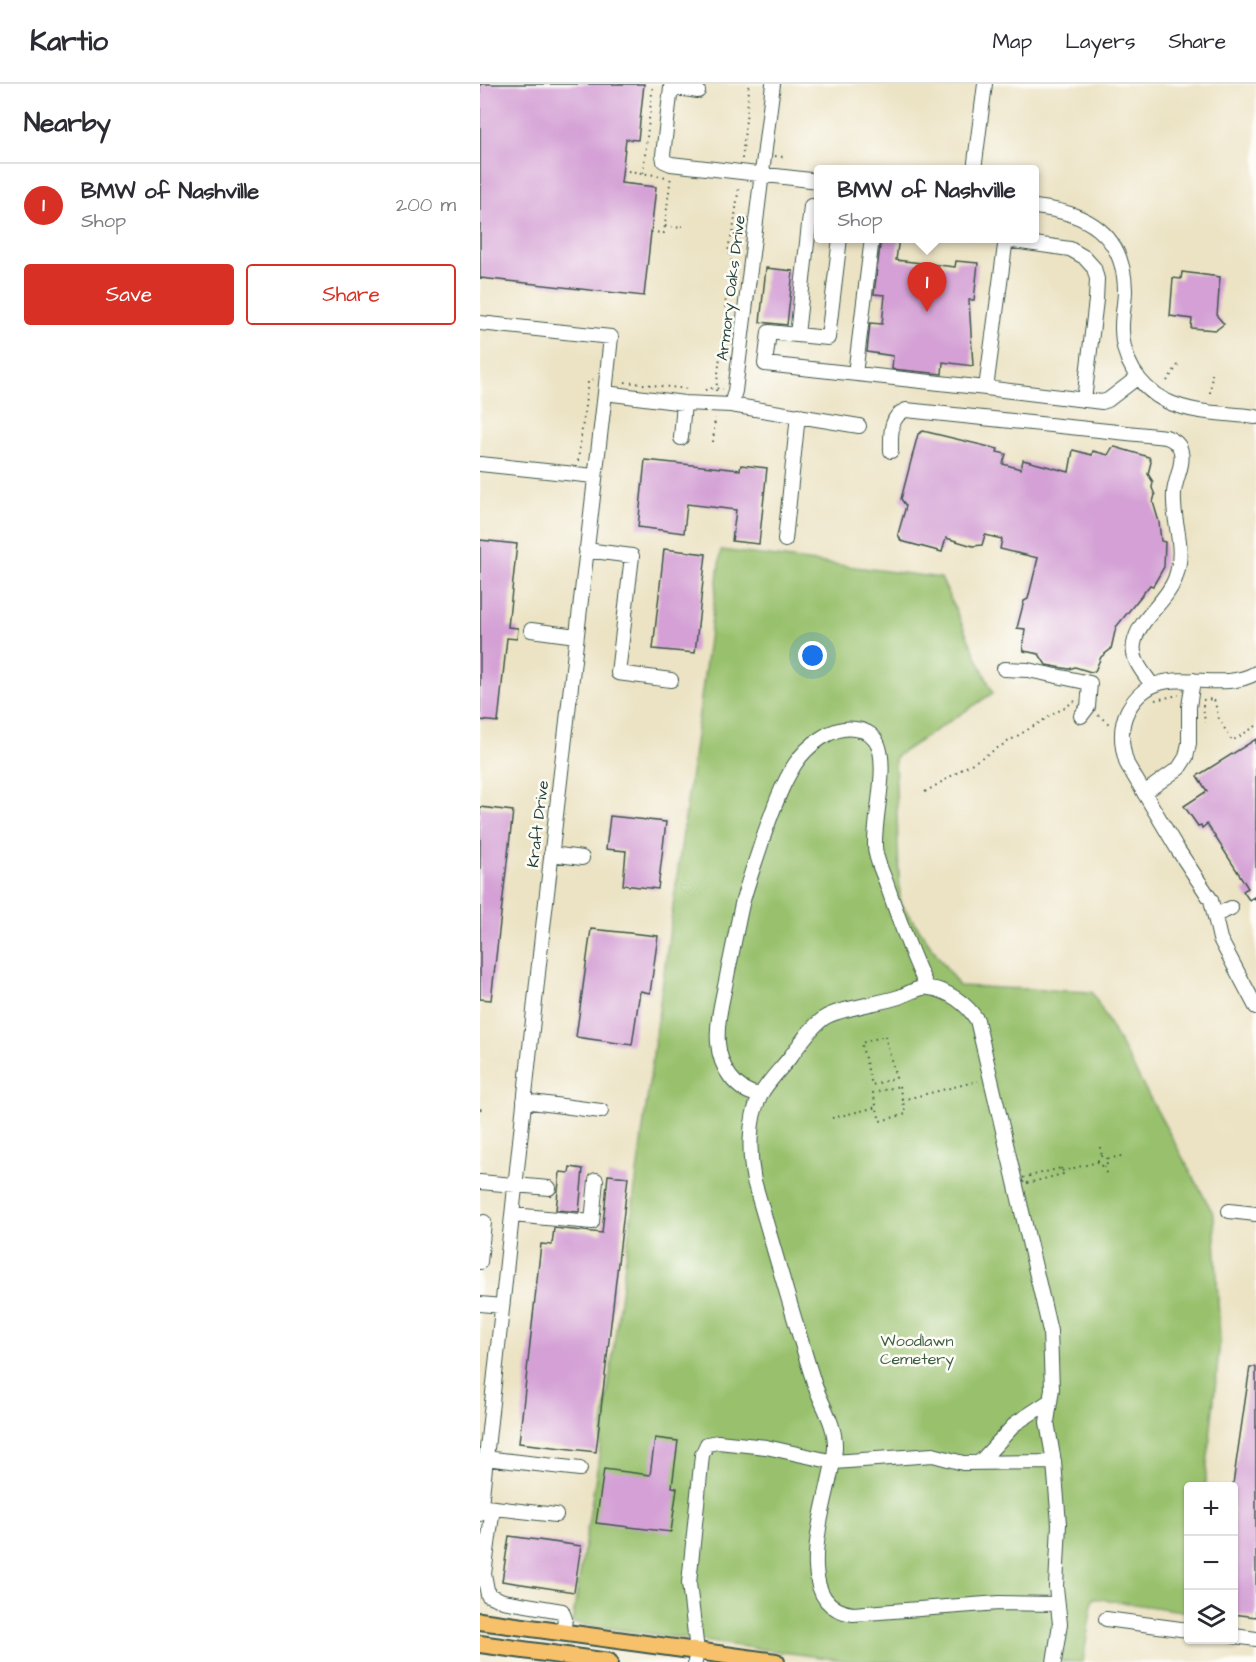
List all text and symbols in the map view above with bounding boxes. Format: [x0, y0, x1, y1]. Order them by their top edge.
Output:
text: Kartio [30, 22, 108, 61]
text: Map [992, 27, 1032, 56]
text: Layers [1065, 27, 1135, 56]
text: Share [1168, 27, 1226, 56]
text: Nearby [24, 105, 111, 141]
popup [814, 165, 1039, 243]
text: BMW of Nashville [837, 175, 1016, 206]
text: BMW of Nashville [81, 176, 259, 207]
text: 1 [42, 191, 45, 219]
text: 200 m [396, 191, 456, 219]
text: Shop [837, 206, 883, 234]
text: Shop [81, 207, 126, 235]
street label: Armory Oaks Drive [711, 214, 752, 362]
pin: 1 [908, 262, 946, 312]
button: Save [24, 264, 234, 325]
button: Share [246, 264, 456, 325]
your location [798, 641, 827, 670]
street label: Kraft Drive [522, 779, 554, 869]
park label: Woodlawn Cemetery [880, 1330, 954, 1371]
map controls [1184, 1482, 1238, 1644]
button: + [1184, 1482, 1238, 1536]
button: − [1184, 1536, 1238, 1590]
button: layers [1184, 1590, 1238, 1644]

